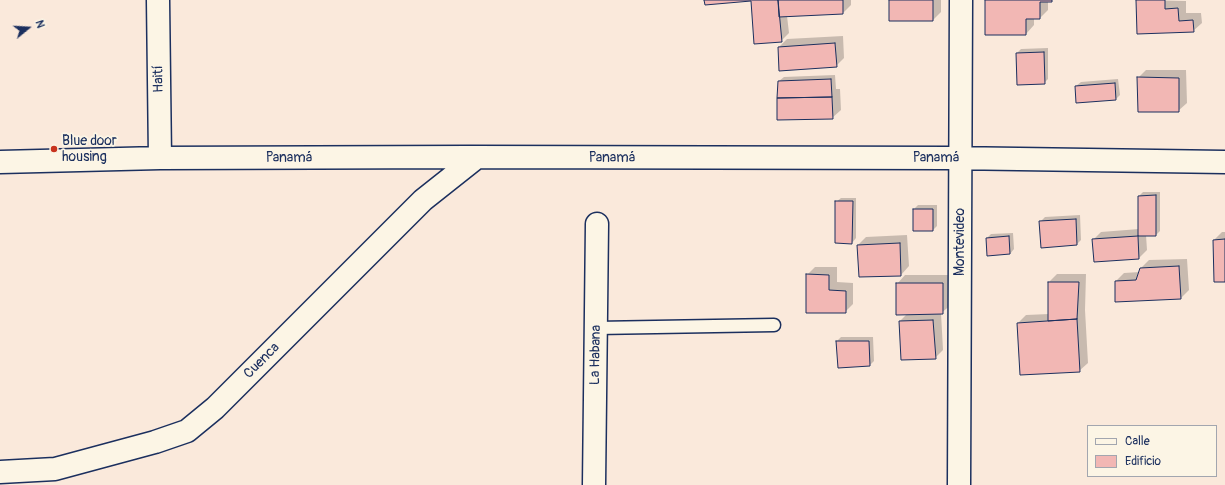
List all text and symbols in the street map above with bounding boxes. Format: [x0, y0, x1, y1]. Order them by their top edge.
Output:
north arrow [8, 8, 48, 48]
text: N [33, 19, 47, 30]
street label: Haití [150, 65, 168, 93]
place label: Blue door housing [62, 133, 117, 166]
marker: Blue door housing [49, 144, 59, 154]
street label: Panamá [266, 150, 312, 166]
street label: Panamá [589, 150, 635, 166]
street label: Panamá [913, 150, 959, 166]
street label: Montevideo [952, 208, 968, 276]
street label: La Habana [587, 325, 605, 385]
street label: Cuenca [241, 340, 283, 382]
legend [1087, 425, 1217, 477]
text: Calle [1125, 434, 1150, 449]
text: Edificio [1125, 454, 1161, 469]

